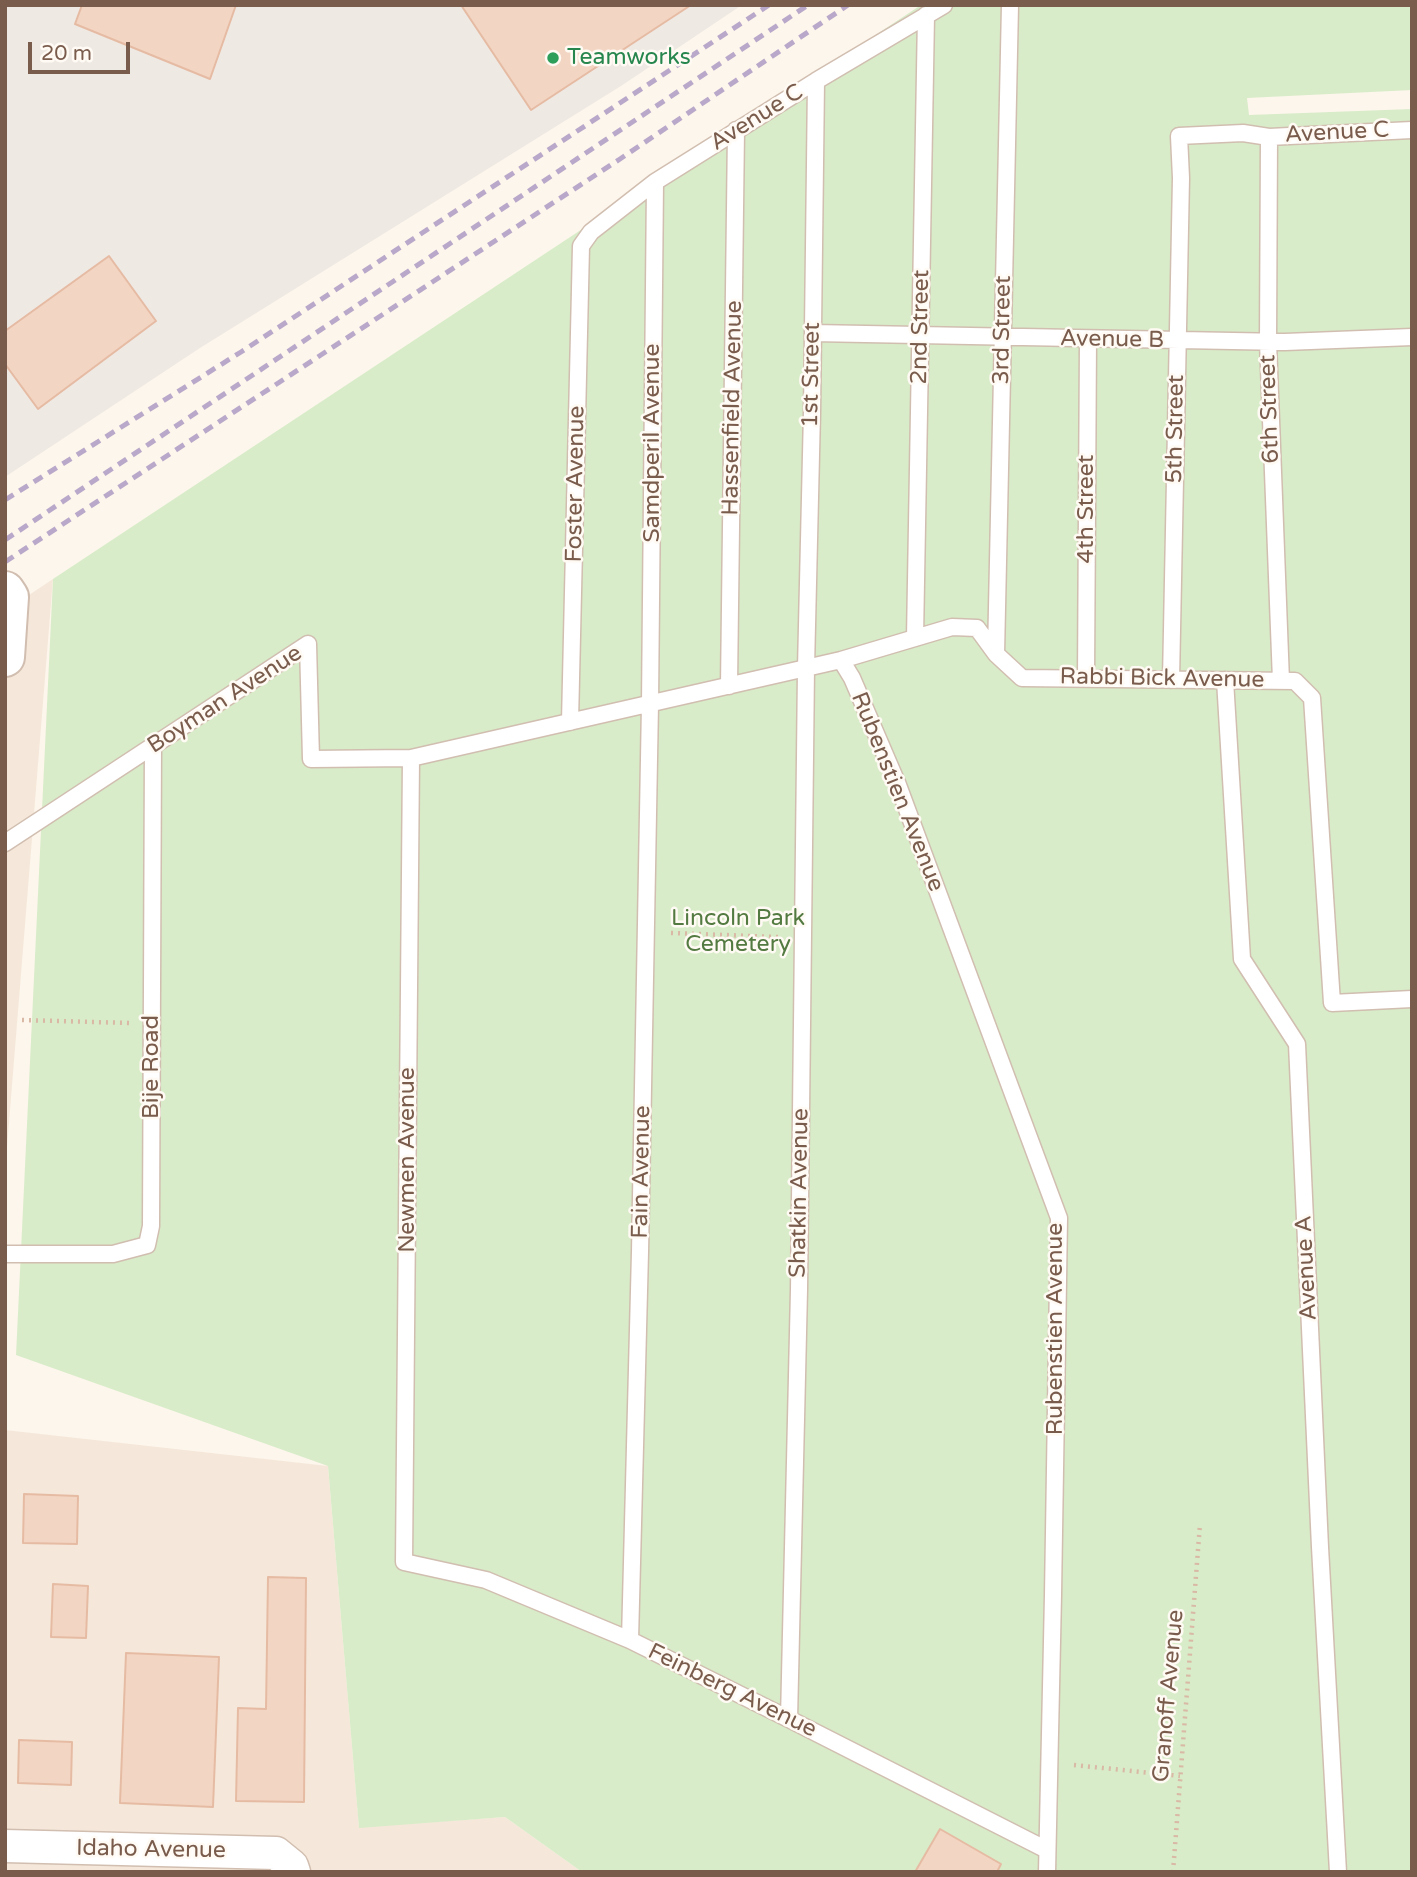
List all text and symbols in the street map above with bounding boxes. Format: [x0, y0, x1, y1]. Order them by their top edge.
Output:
scale bar [32, 28, 133, 72]
text: 20 m [41, 41, 92, 66]
place label: Teamworks [567, 44, 691, 72]
marker: Teamworks [545, 50, 561, 66]
street label: Avenue C [705, 79, 809, 157]
street label: Avenue C [1284, 116, 1390, 150]
street label: 2nd Street [906, 269, 936, 385]
street label: 3rd Street [988, 275, 1018, 385]
street label: Hassenfield Avenue [717, 300, 749, 516]
street label: 1st Street [797, 322, 827, 428]
street label: Avenue B [1060, 325, 1164, 355]
street label: Samdperil Avenue [639, 344, 667, 542]
street label: 6th Street [1254, 354, 1286, 464]
street label: 5th Street [1161, 374, 1191, 484]
street label: Foster Avenue [561, 405, 591, 563]
street label: 4th Street [1073, 455, 1101, 563]
street label: Boyman Avenue [143, 640, 307, 760]
street label: Rabbi Bick Avenue [1059, 663, 1265, 695]
street label: Rubenstien Avenue [844, 688, 950, 896]
park label: Lincoln Park Cemetery [671, 905, 805, 959]
street label: Bije Road [138, 1015, 166, 1119]
street label: Newmen Avenue [394, 1067, 422, 1253]
street label: Fain Avenue [627, 1105, 657, 1239]
street label: Shatkin Avenue [785, 1108, 815, 1278]
street label: Avenue A [1290, 1215, 1324, 1321]
street label: Rubenstien Avenue [1042, 1223, 1070, 1435]
street label: Granoff Avenue [1148, 1609, 1190, 1783]
street label: Feinberg Avenue [643, 1638, 821, 1744]
street label: Idaho Avenue [76, 1835, 226, 1865]

